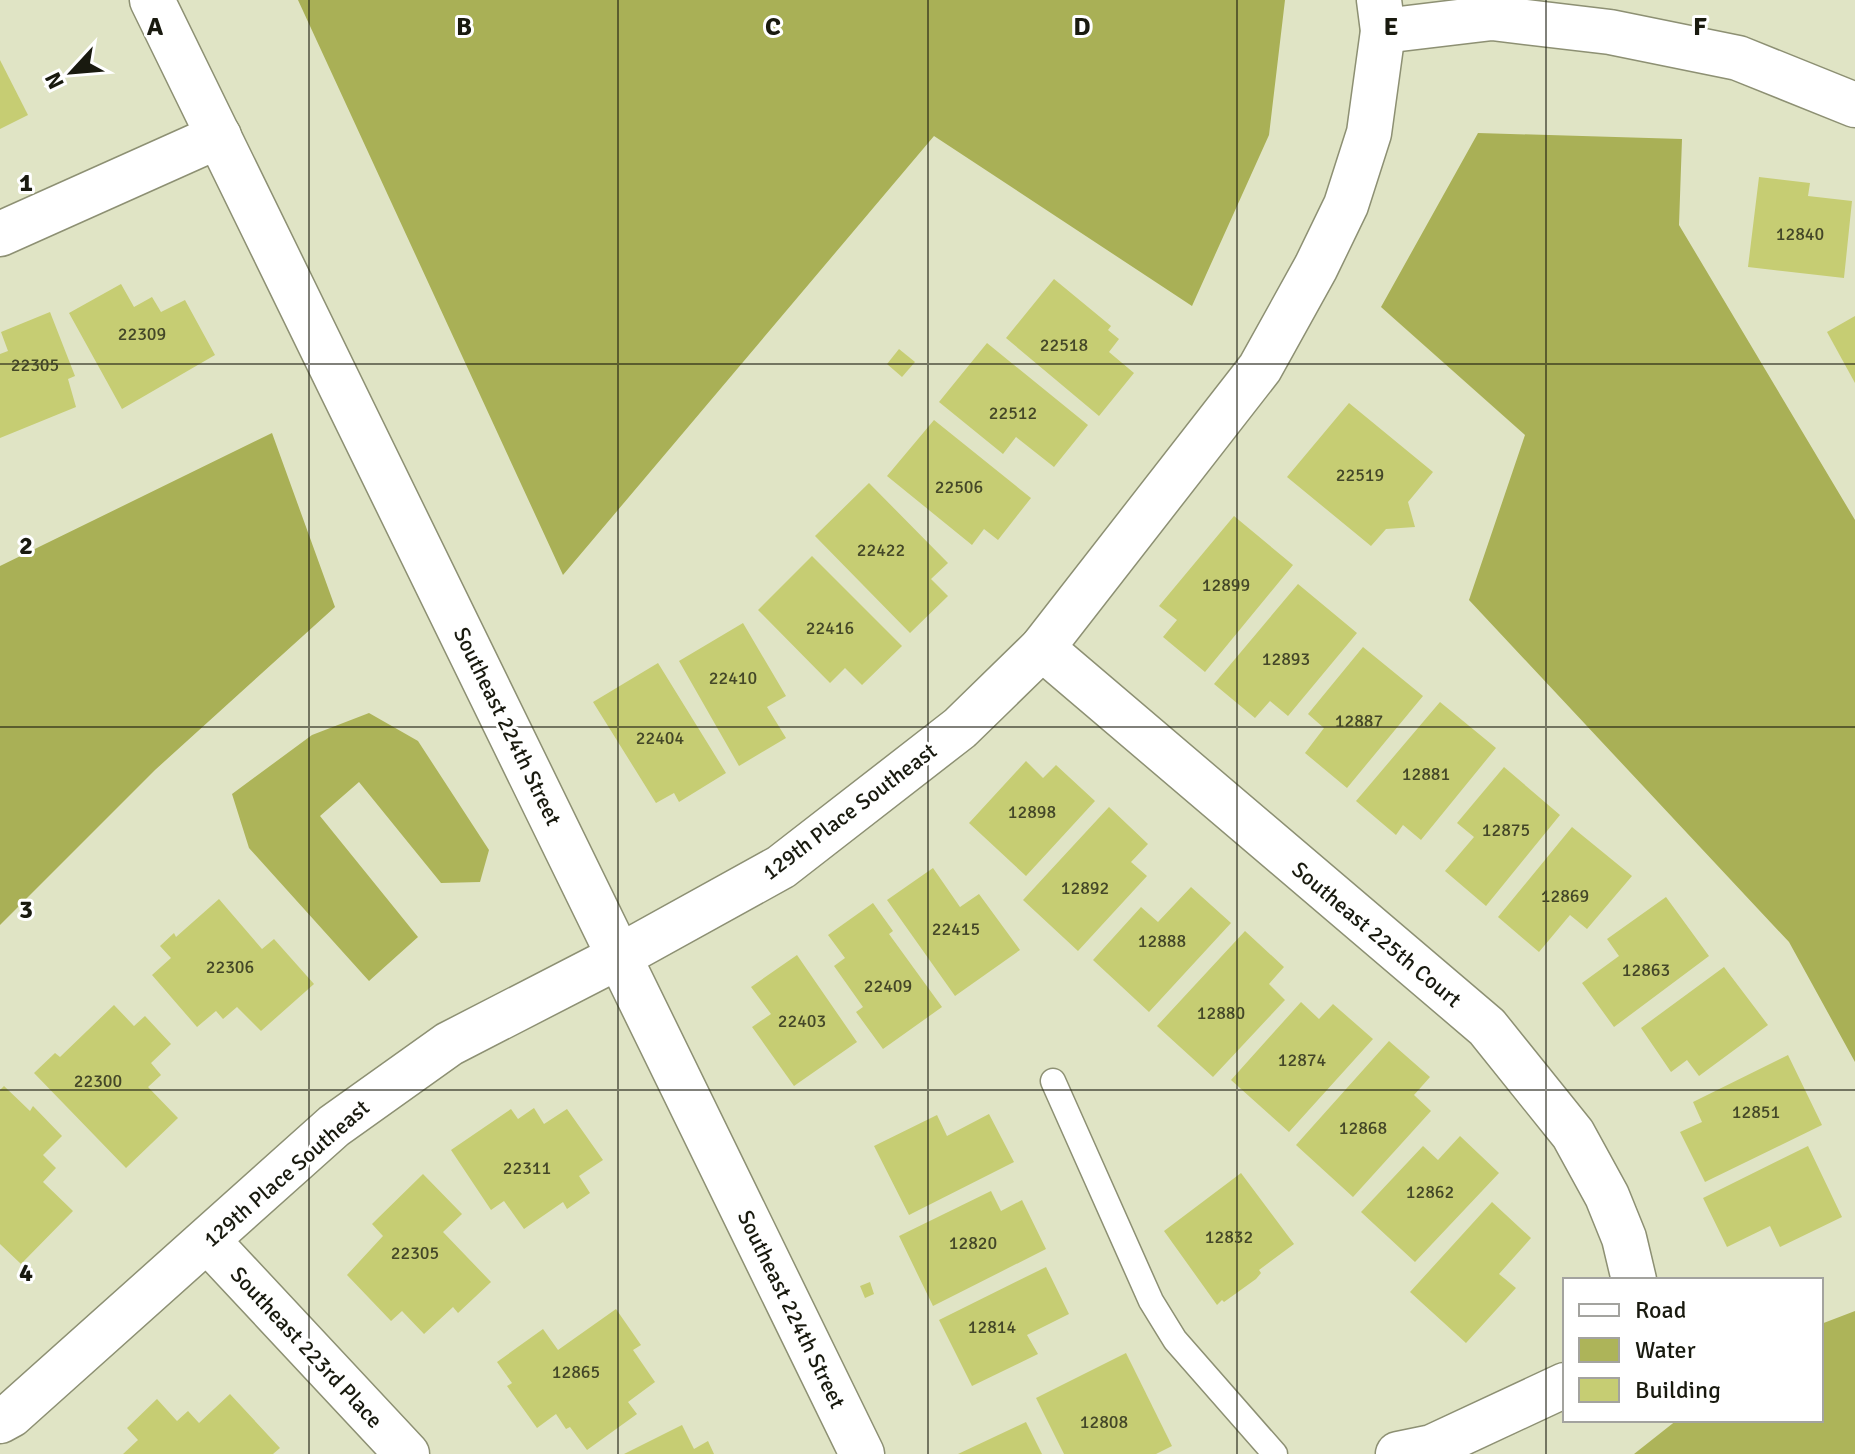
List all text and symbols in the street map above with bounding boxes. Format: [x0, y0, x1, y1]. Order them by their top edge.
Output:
text: A [147, 11, 164, 43]
text: B [456, 11, 472, 43]
text: C [765, 11, 781, 43]
text: D [1073, 11, 1091, 43]
text: E [1384, 11, 1398, 43]
text: F [1693, 11, 1707, 43]
north arrow [32, 32, 112, 112]
text: N [39, 68, 70, 93]
text: 1 [19, 167, 33, 199]
house number: 12840 [1776, 223, 1824, 245]
house number: 22309 [118, 323, 166, 345]
house number: 22518 [1040, 334, 1088, 356]
house number: 22305 [11, 354, 59, 376]
house number: 22512 [989, 402, 1037, 424]
house number: 22519 [1336, 464, 1384, 486]
house number: 22506 [935, 476, 983, 498]
text: 2 [19, 530, 33, 562]
house number: 22422 [857, 539, 905, 561]
house number: 12899 [1202, 574, 1250, 596]
house number: 22416 [806, 617, 854, 639]
street label: Southeast 224th Street [448, 623, 567, 830]
house number: 12893 [1262, 648, 1310, 670]
house number: 22410 [709, 667, 757, 689]
house number: 12887 [1335, 710, 1383, 732]
house number: 22404 [636, 727, 685, 749]
street label: 129th Place Southeast [757, 737, 942, 886]
house number: 12881 [1402, 763, 1450, 785]
house number: 12898 [1008, 801, 1056, 823]
house number: 12875 [1482, 819, 1530, 841]
street label: Southeast 225th Court [1287, 856, 1467, 1013]
house number: 12892 [1061, 877, 1109, 899]
house number: 12869 [1541, 885, 1589, 907]
text: 3 [19, 894, 33, 926]
house number: 22415 [932, 918, 980, 940]
house number: 12888 [1138, 930, 1186, 952]
house number: 22306 [206, 956, 254, 978]
house number: 12863 [1622, 959, 1670, 981]
house number: 22409 [864, 975, 912, 997]
house number: 12880 [1197, 1002, 1245, 1024]
house number: 22403 [778, 1010, 826, 1032]
house number: 12874 [1278, 1049, 1327, 1071]
house number: 22300 [74, 1070, 122, 1092]
street label: 129th Place Southeast [198, 1094, 375, 1253]
house number: 12851 [1732, 1101, 1780, 1123]
house number: 12868 [1339, 1117, 1387, 1139]
house number: 22311 [503, 1157, 551, 1179]
house number: 12862 [1406, 1181, 1454, 1203]
street label: Southeast 224th Street [732, 1206, 851, 1413]
house number: 12832 [1205, 1226, 1253, 1248]
house number: 12820 [949, 1232, 997, 1254]
house number: 22305 [391, 1242, 439, 1264]
text: 4 [19, 1257, 33, 1289]
street label: Southeast 223rd Place [225, 1261, 388, 1434]
legend [1563, 1278, 1823, 1422]
text: Road [1635, 1295, 1686, 1325]
house number: 12814 [968, 1316, 1017, 1338]
text: Water [1635, 1335, 1696, 1365]
house number: 12865 [552, 1361, 600, 1383]
text: Building [1635, 1375, 1721, 1405]
house number: 12808 [1080, 1411, 1128, 1433]

